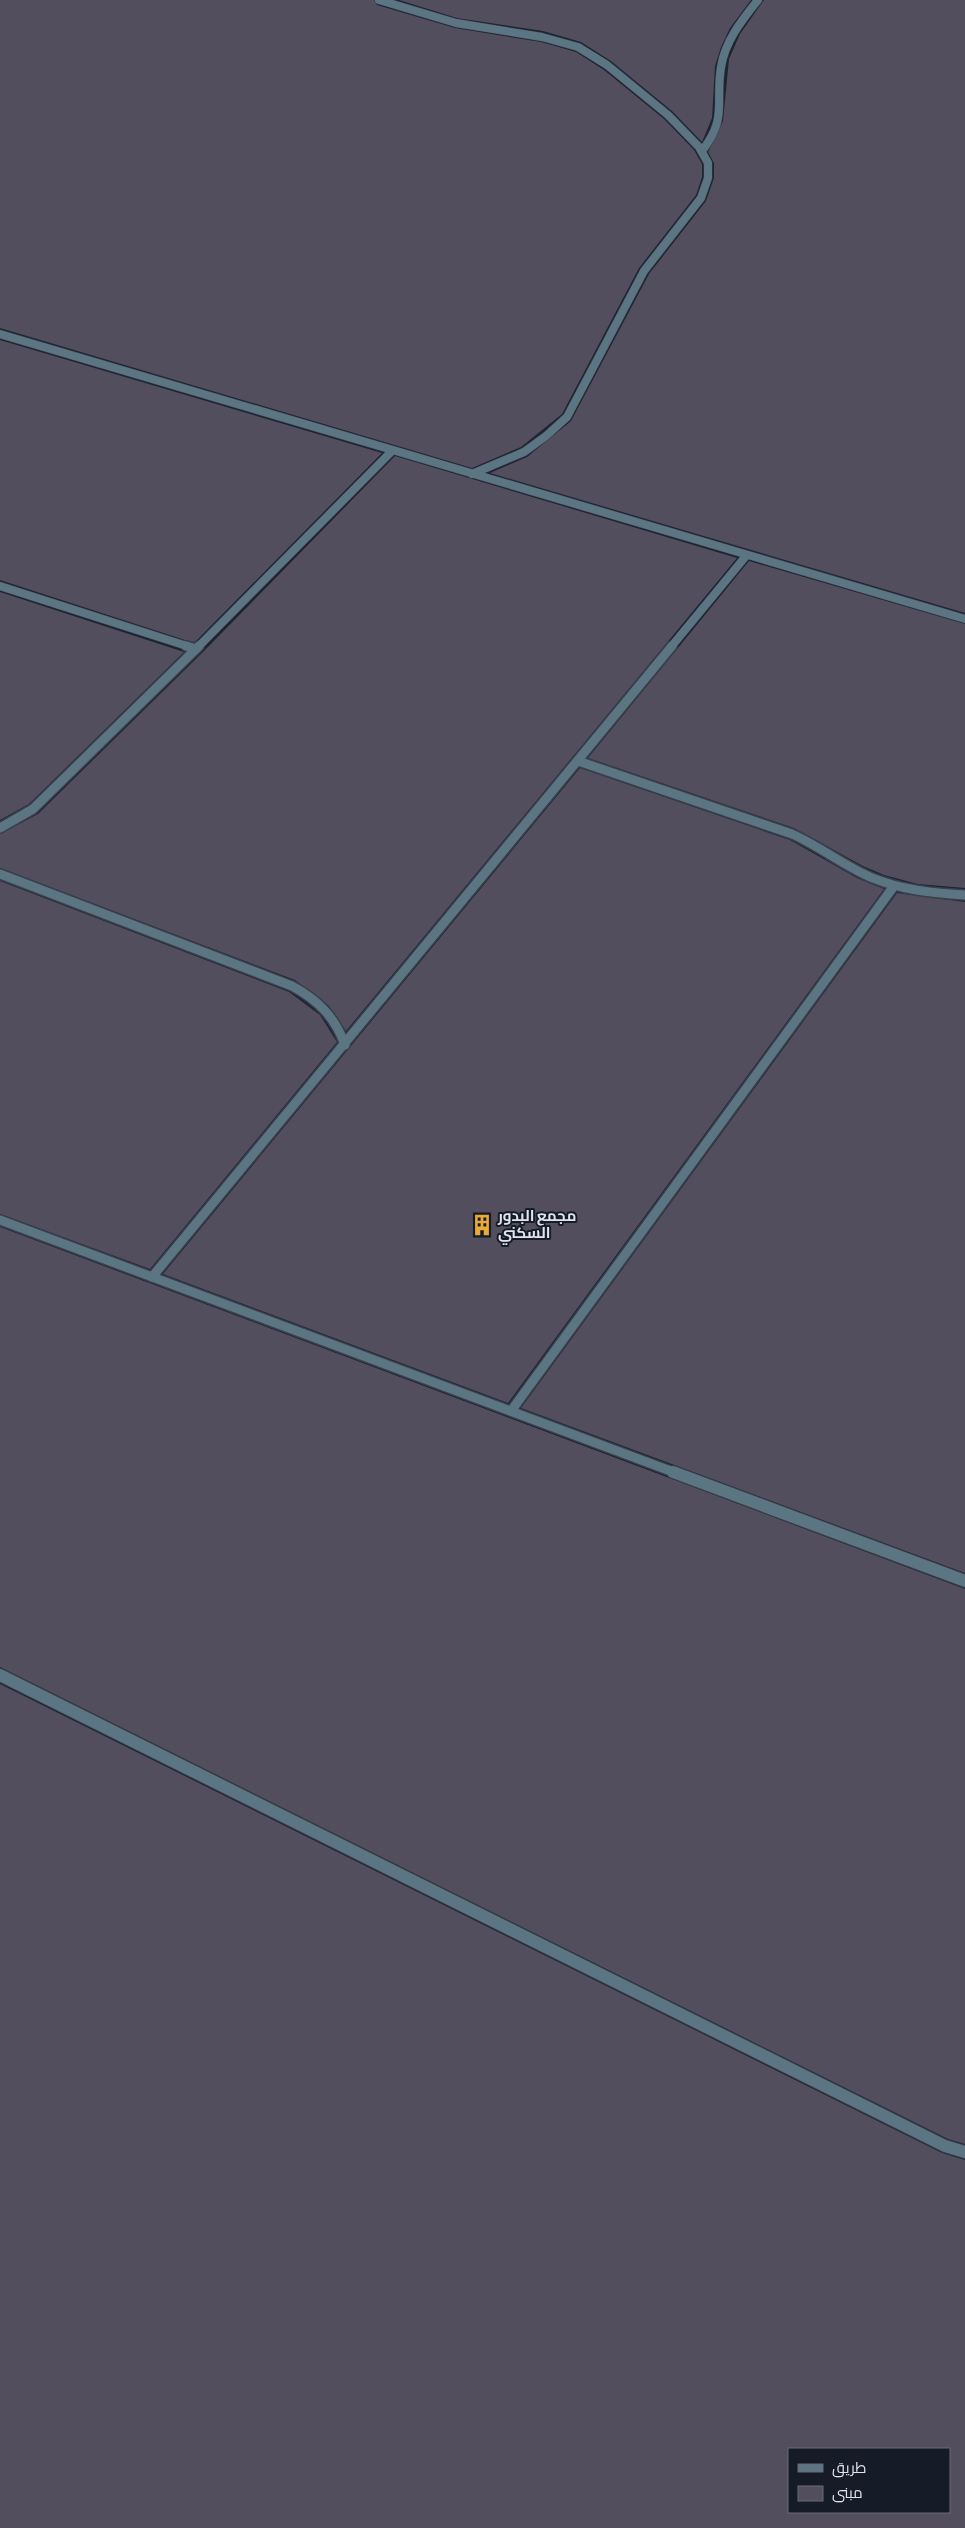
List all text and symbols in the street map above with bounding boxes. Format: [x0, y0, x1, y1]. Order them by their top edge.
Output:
place label: مجمع البدور السكني [497, 1209, 576, 1245]
building icon: مجمع البدور السكني [469, 1212, 495, 1238]
legend [788, 2448, 950, 2513]
text: طريق [832, 2461, 866, 2478]
text: مبنى [832, 2486, 863, 2503]

